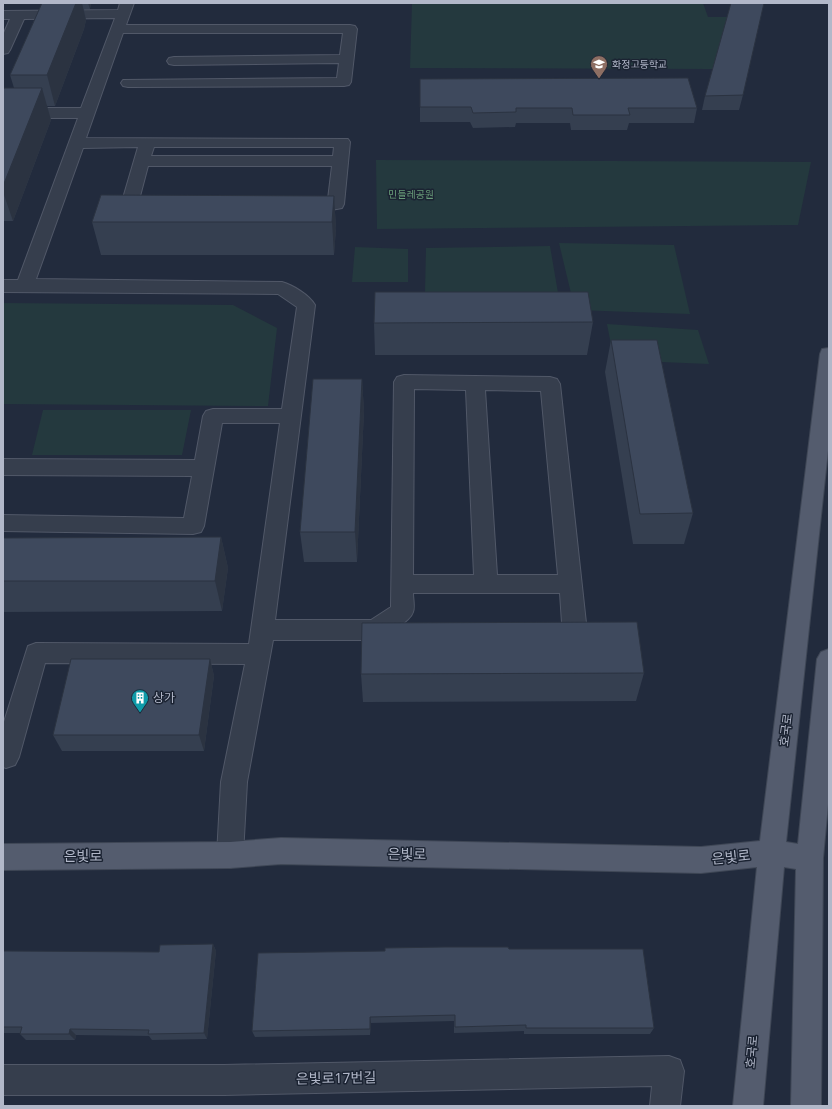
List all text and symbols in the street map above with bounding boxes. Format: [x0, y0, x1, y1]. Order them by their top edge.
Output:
school or university icon: 화정고등학교 [589, 54, 609, 79]
place label: 화정고등학교 [612, 57, 667, 71]
park label: 민들레공원 [388, 187, 434, 201]
building icon: 상가 [130, 688, 150, 713]
place label: 상가 [153, 689, 175, 706]
street label: 호국로 [775, 712, 796, 747]
street label: 은빛로 [388, 844, 427, 863]
street label: 은빛로 [711, 845, 751, 868]
street label: 은빛로 [64, 846, 102, 865]
street label: 호국로 [742, 1035, 761, 1069]
street label: 은빛로17번길 [296, 1067, 376, 1088]

